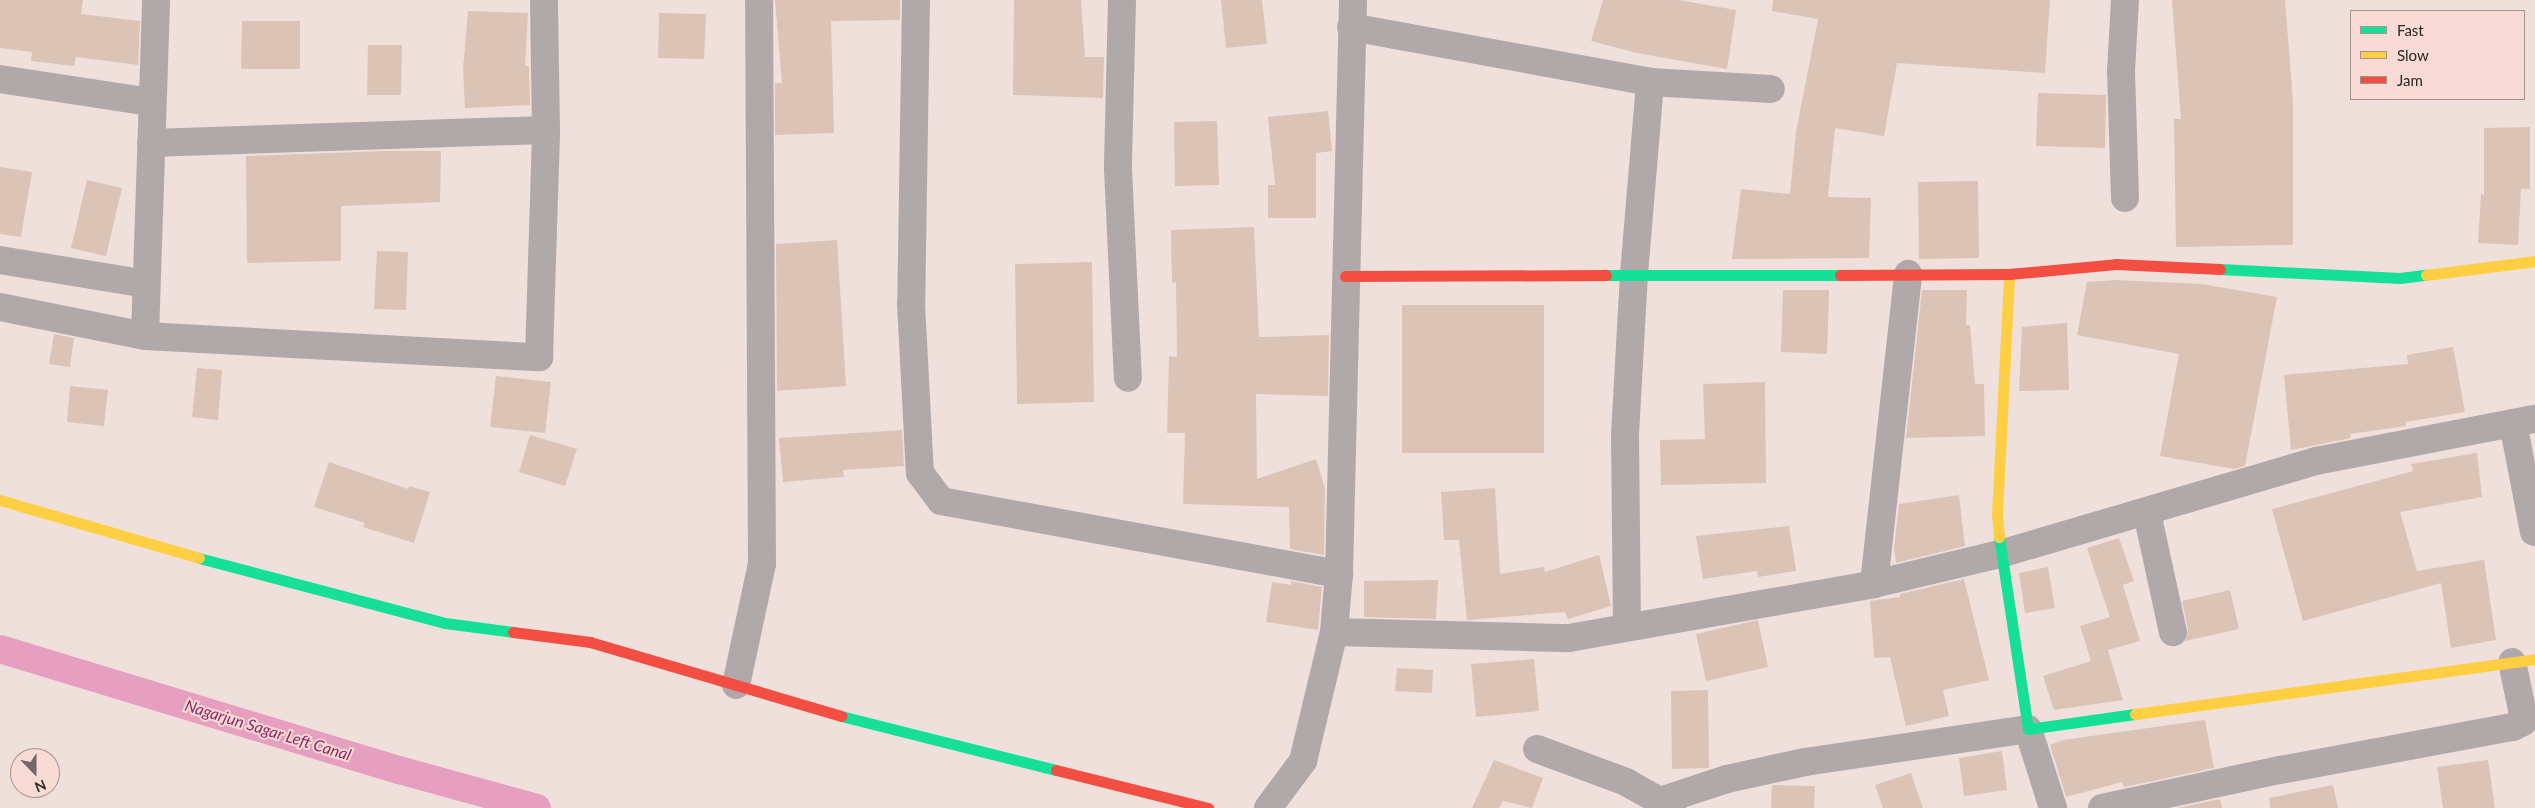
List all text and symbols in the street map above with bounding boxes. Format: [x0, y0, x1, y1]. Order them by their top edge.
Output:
legend [2350, 10, 2525, 100]
text: Fast [2397, 21, 2424, 39]
text: Slow [2397, 46, 2429, 64]
text: Jam [2397, 71, 2423, 89]
water label: Nagarjun Sagar Left Canal [182, 696, 354, 764]
north arrow [10, 748, 60, 798]
text: N [32, 777, 49, 796]

